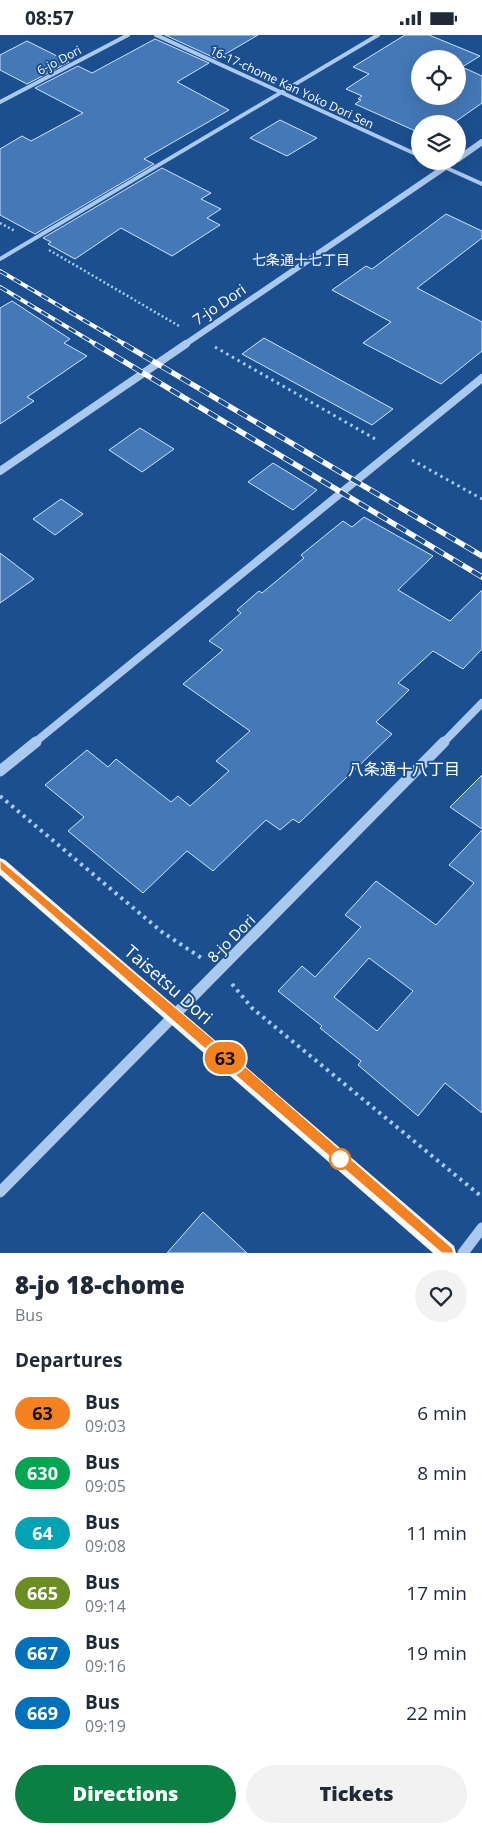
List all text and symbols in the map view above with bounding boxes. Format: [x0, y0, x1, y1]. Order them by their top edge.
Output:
text: 08:57 [25, 5, 74, 31]
street label: 6-jo Dori [34, 41, 84, 79]
street label: 16-17-chome Kan Yoko Dori Sen [207, 41, 377, 133]
map controls [411, 50, 466, 170]
button: locate [411, 50, 466, 105]
button: layers [411, 115, 466, 170]
district label: 七条通十七丁目 [252, 250, 350, 269]
street label: 7-jo Dori [189, 279, 249, 329]
district label: 八条通十八丁目 [348, 758, 460, 780]
street label: 8-jo Dori [203, 910, 259, 966]
street label: Taisetsu Dori [120, 939, 218, 1029]
line badge: 63 [202, 1042, 248, 1074]
text: 63 [215, 1046, 235, 1070]
unlabelled marker [329, 1148, 351, 1170]
text: 8-jo 18-chome [15, 1268, 185, 1301]
button: heart [415, 1270, 467, 1322]
text: Bus [15, 1304, 43, 1326]
text: Departures [15, 1347, 122, 1373]
text: Bus [85, 1389, 120, 1415]
text: 6 min [417, 1400, 467, 1426]
text: 63 [32, 1401, 53, 1425]
text: 09:03 [85, 1415, 126, 1437]
text: Bus [85, 1449, 120, 1475]
text: 8 min [417, 1460, 467, 1486]
text: 630 [27, 1461, 58, 1485]
text: 09:05 [85, 1475, 126, 1497]
text: Bus [85, 1509, 120, 1535]
text: 11 min [406, 1520, 467, 1546]
text: 64 [32, 1521, 53, 1545]
text: 09:08 [85, 1535, 126, 1557]
text: Bus [85, 1569, 120, 1595]
text: 17 min [406, 1580, 467, 1606]
text: 665 [27, 1581, 58, 1605]
text: 09:14 [85, 1595, 126, 1617]
text: Bus [85, 1629, 120, 1655]
text: 19 min [406, 1640, 467, 1666]
text: 667 [27, 1641, 58, 1665]
text: 09:16 [85, 1655, 126, 1677]
text: Bus [85, 1689, 120, 1715]
text: 22 min [406, 1700, 467, 1726]
text: 669 [27, 1701, 58, 1725]
text: 09:19 [85, 1715, 126, 1737]
button: Directions [15, 1765, 236, 1823]
button: Tickets [246, 1765, 467, 1823]

